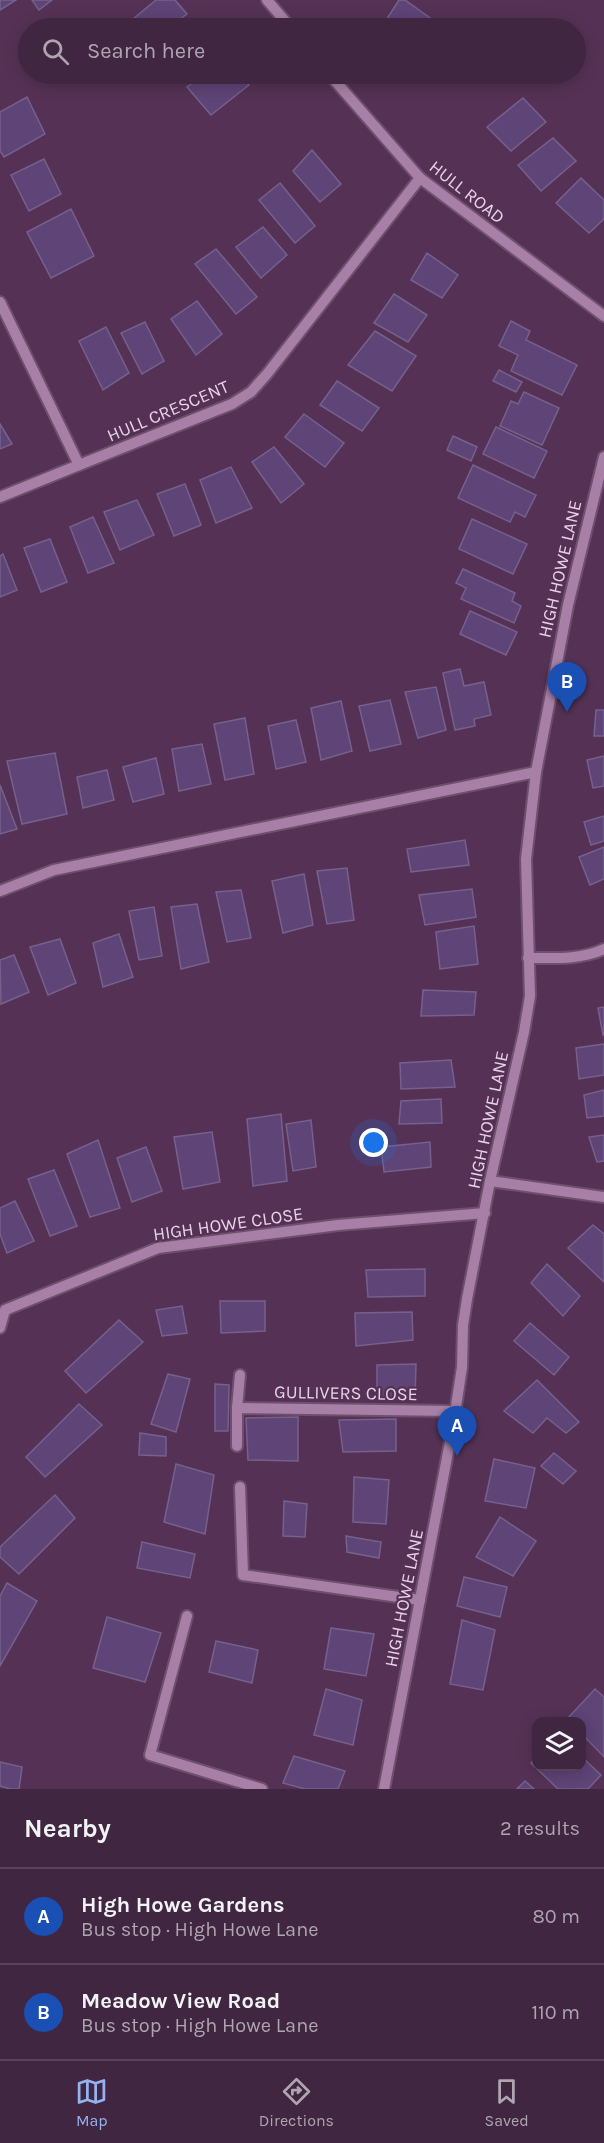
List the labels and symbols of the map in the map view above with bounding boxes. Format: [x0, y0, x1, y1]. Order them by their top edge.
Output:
street label: HULL ROAD [425, 156, 509, 228]
street label: HULL CRESCENT [104, 375, 232, 447]
street label: HIGH HOWE LANE [534, 498, 586, 640]
pin: B [548, 662, 586, 712]
street label: HIGH HOWE LANE [463, 1049, 513, 1191]
your location [359, 1128, 388, 1157]
street label: HIGH HOWE CLOSE [152, 1203, 304, 1245]
street label: GULLIVERS CLOSE [274, 1381, 418, 1405]
pin: A [438, 1406, 476, 1456]
street label: HIGH HOWE LANE [380, 1527, 428, 1669]

